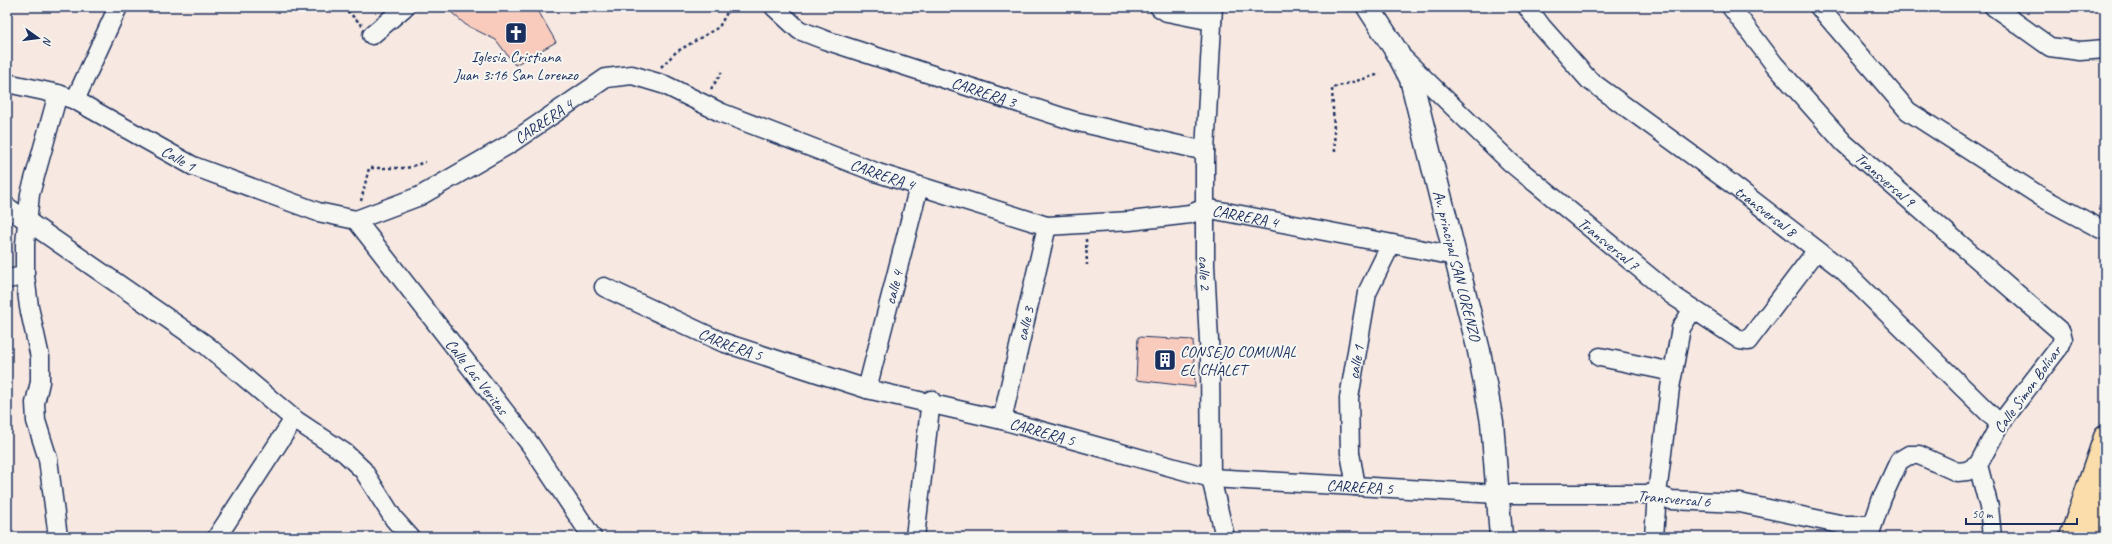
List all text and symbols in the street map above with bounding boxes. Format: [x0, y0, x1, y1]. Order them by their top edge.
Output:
north arrow [18, 18, 58, 58]
church icon: Iglesia Cristiana Juan 3:16 San Lorenzo [503, 20, 529, 46]
text: N [40, 35, 55, 48]
place label: Iglesia Cristiana Juan 3:16 San Lorenzo [453, 47, 579, 85]
street label: CARRERA 3 [949, 73, 1020, 113]
street label: CARRERA 4 [511, 94, 579, 149]
street label: Calle 1 [157, 141, 200, 177]
street label: Transversal 9 [1851, 148, 1920, 213]
street label: CARRERA 4 [848, 154, 919, 195]
street label: transversal 8 [1731, 181, 1802, 243]
street label: Av. principal SAN LORENZO [1428, 188, 1486, 345]
street label: CARRERA 4 [1211, 201, 1282, 233]
street label: Transversal 7 [1574, 213, 1644, 276]
street label: calle 2 [1194, 256, 1215, 292]
street label: calle 4 [880, 267, 908, 307]
street label: calle 3 [1012, 303, 1039, 343]
street label: CARRERA 5 [695, 323, 766, 366]
street label: Calle Las Veritas [441, 335, 513, 420]
street label: Calle Simon Bolívar [1989, 341, 2067, 437]
place label: CONSEJO COMUNAL EL CHALET [1180, 342, 1296, 380]
street label: calle 1 [1343, 343, 1369, 381]
building icon: CONSEJO COMUNAL EL CHALET [1152, 347, 1178, 373]
street label: CARRERA 5 [1007, 414, 1078, 451]
street label: CARRERA 5 [1326, 475, 1394, 499]
street label: Transversal 6 [1636, 486, 1712, 512]
scale bar [1966, 500, 2077, 526]
text: 50 m [1972, 506, 1994, 522]

